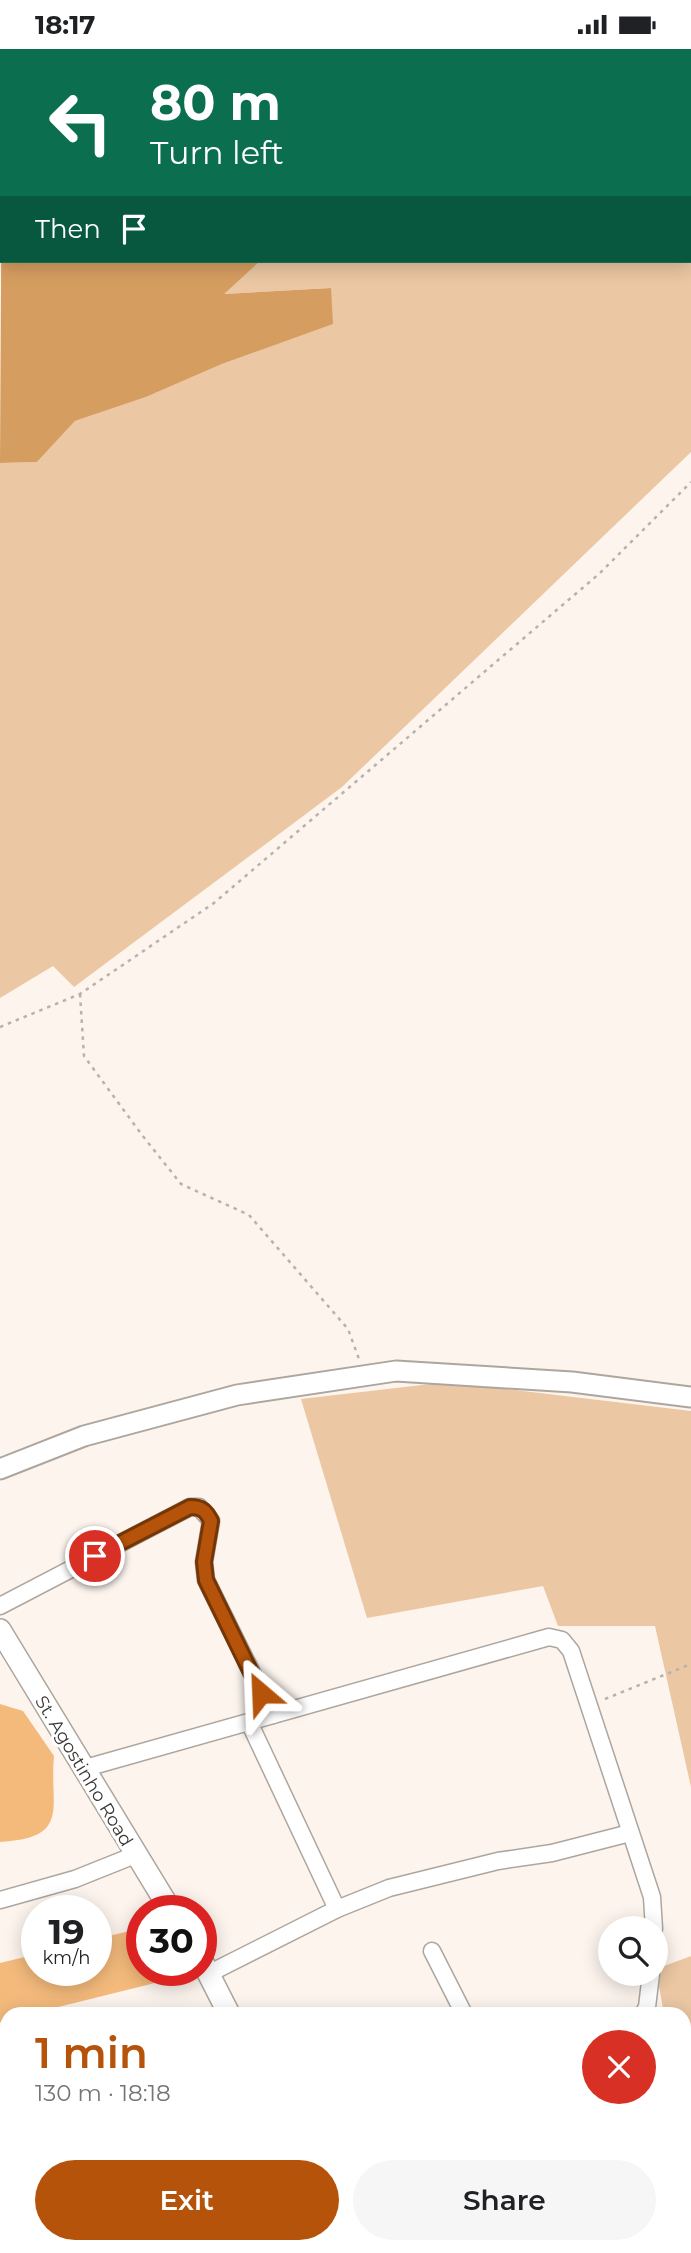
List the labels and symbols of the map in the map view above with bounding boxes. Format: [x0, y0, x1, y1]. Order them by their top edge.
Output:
pin [65, 1526, 125, 1586]
position arrow [224, 1656, 298, 1730]
street label: St. Agostinho Road [30, 1692, 138, 1850]
speed limit sign: 30 [126, 1895, 217, 1986]

